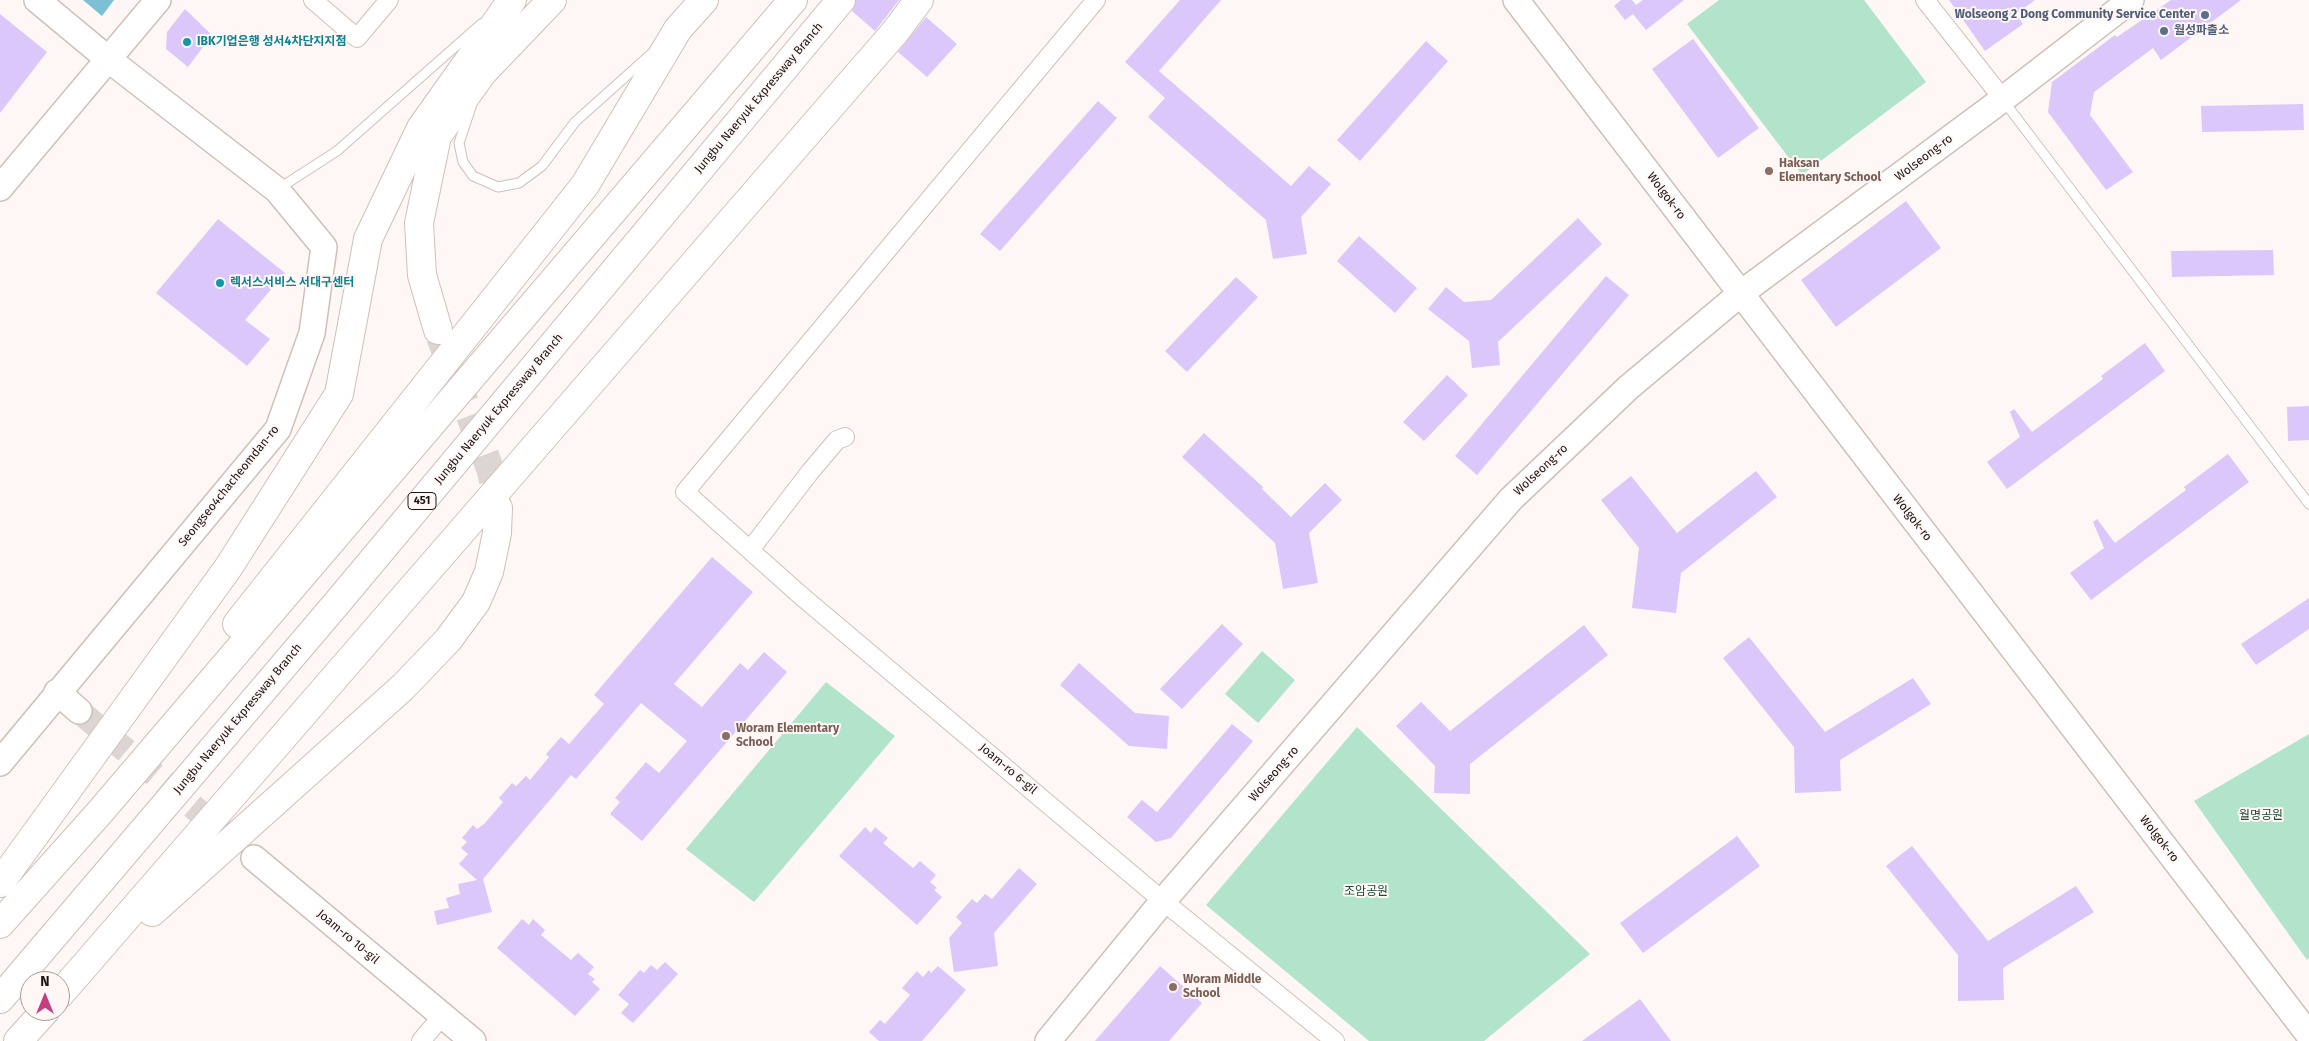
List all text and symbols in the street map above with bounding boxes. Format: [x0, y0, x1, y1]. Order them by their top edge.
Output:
place label: Wolseong 2 Dong Community Service Center [1955, 8, 2195, 22]
marker: Wolseong 2 Dong Community Service Center [2199, 9, 2211, 21]
street label: Jungbu Naeryuk Expressway Branch [692, 20, 826, 176]
place label: 월성파출소 [2174, 24, 2229, 38]
marker: 월성파출소 [2158, 25, 2170, 37]
place label: IBK기업은행 성서4차단지지점 [197, 35, 347, 49]
marker: IBK기업은행 성서4차단지지점 [181, 36, 193, 48]
street label: Wolseong-ro [1892, 132, 1956, 184]
place label: Haksan Elementary School [1779, 157, 1881, 185]
marker: Haksan Elementary School [1763, 165, 1775, 177]
street label: Wolgok-ro [1644, 170, 1688, 222]
place label: 렉서스서비스 서대구센터 [230, 276, 354, 290]
marker: 렉서스서비스 서대구센터 [214, 277, 226, 289]
street label: Jungbu Naeryuk Expressway Branch [432, 331, 566, 487]
street label: Seongseo4chacheomdan-ro [176, 423, 282, 549]
street label: Wolseong-ro [1511, 441, 1571, 499]
road number: 451 [408, 492, 436, 510]
street label: Wolgok-ro [1889, 492, 1935, 544]
street label: Jungbu Naeryuk Expressway Branch [171, 641, 305, 797]
place label: Woram Elementary School [736, 722, 839, 750]
marker: Woram Elementary School [720, 730, 732, 742]
street label: Joam-ro 6-gil [976, 741, 1040, 797]
street label: Wolseong-ro [1246, 743, 1302, 805]
park label: 월명공원 [2239, 809, 2283, 823]
street label: Wolgok-ro [2136, 813, 2182, 865]
park label: 조암공원 [1344, 885, 1388, 899]
street label: Joam-ro 10-gil [314, 907, 382, 967]
north arrow [20, 971, 70, 1021]
text: N [40, 973, 50, 990]
place label: Woram Middle School [1183, 973, 1261, 1001]
marker: Woram Middle School [1167, 981, 1179, 993]

